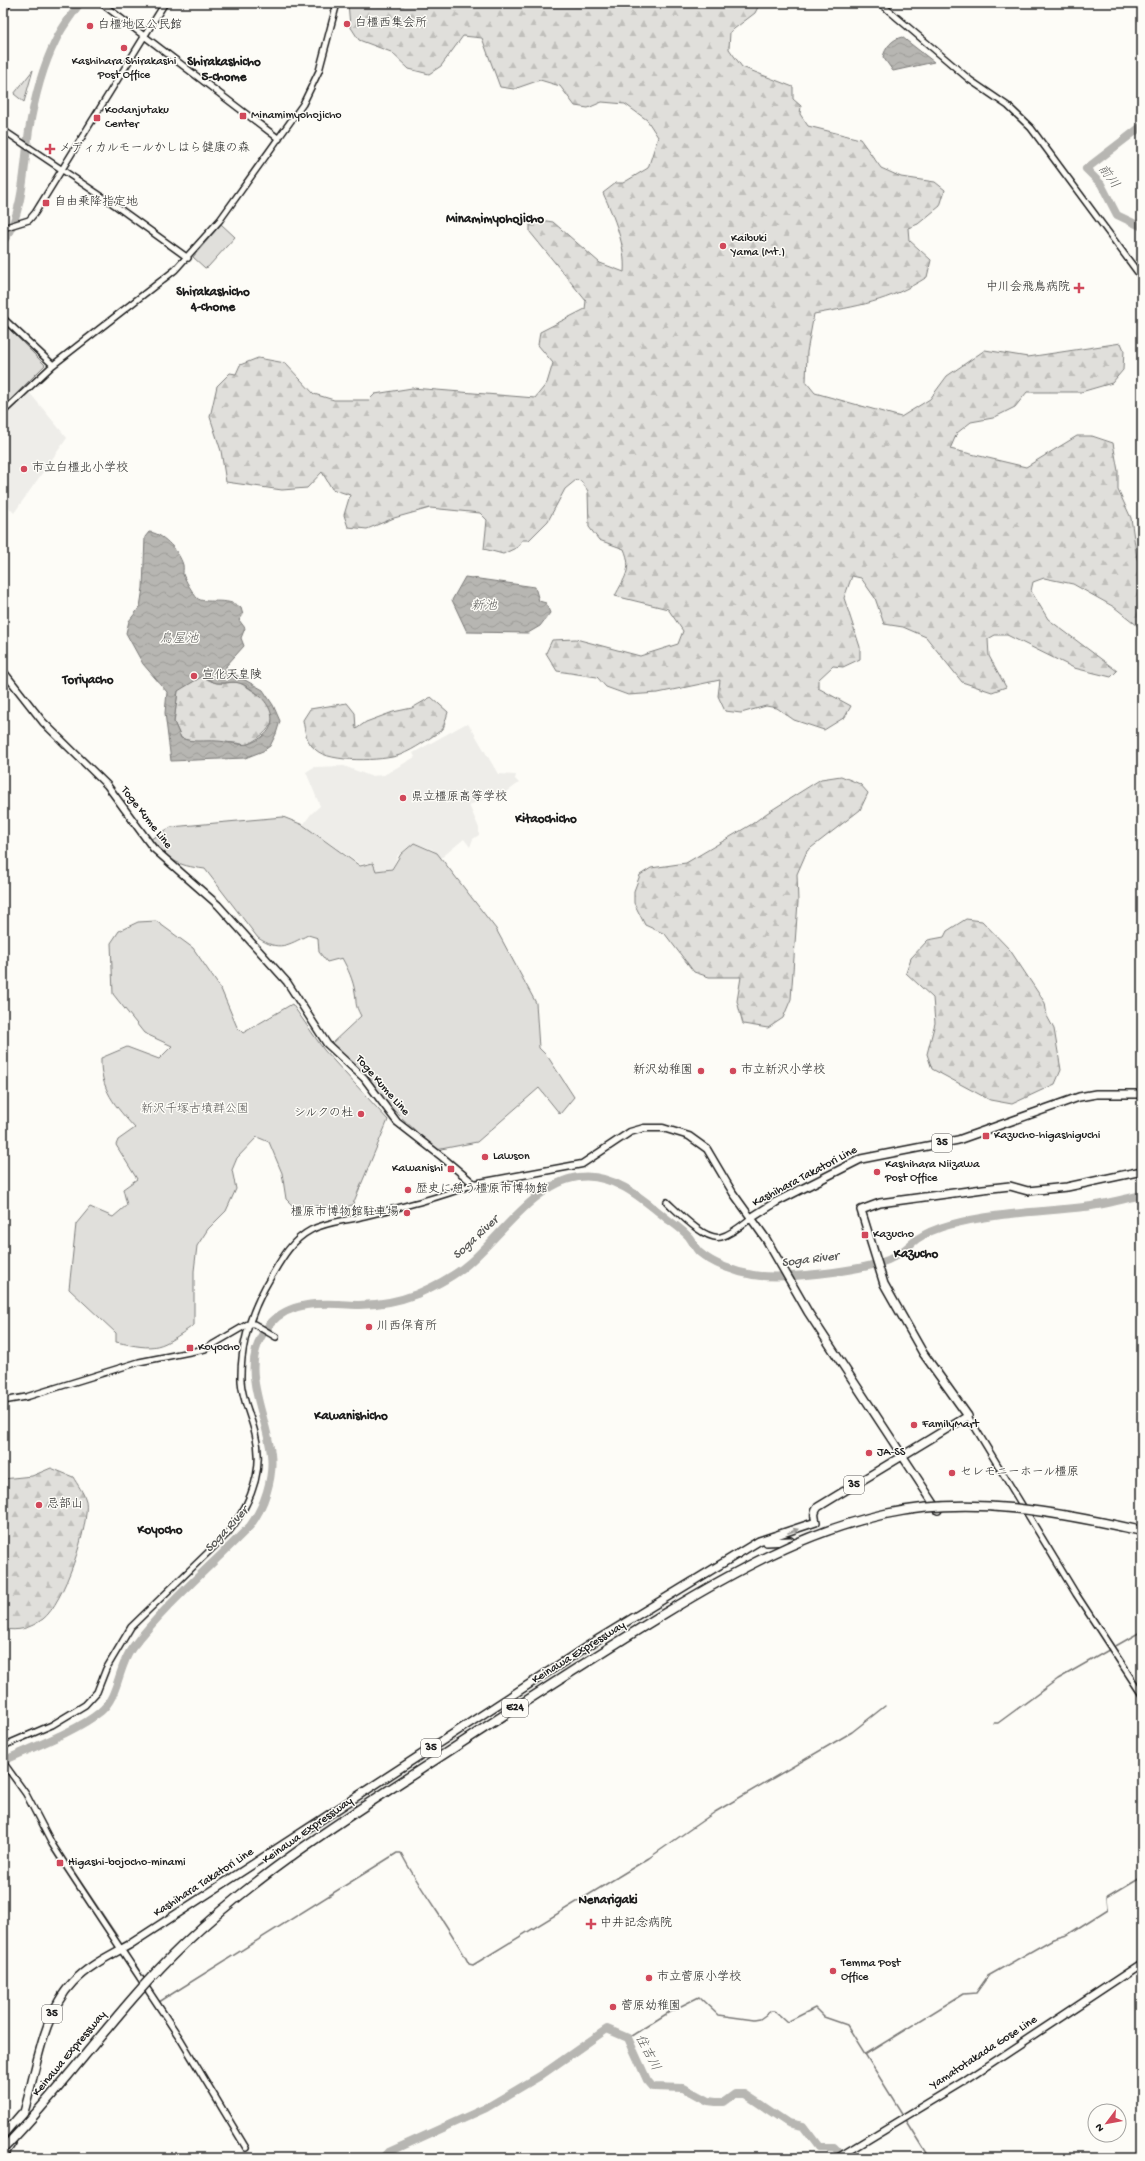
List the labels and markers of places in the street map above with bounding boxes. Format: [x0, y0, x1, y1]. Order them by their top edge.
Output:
place label: 白橿西集会所 [355, 16, 427, 31]
place label: 白橿地区公民館 [98, 18, 182, 33]
marker: 白橿西集会所 [342, 19, 352, 29]
marker: 白橿地区公民館 [85, 21, 95, 31]
marker: Kashihara Shirakashi Post Office [119, 43, 129, 53]
place label: Kashihara Shirakashi Post Office [72, 55, 177, 83]
place label: Kodanjutaku Center [105, 104, 169, 132]
place label: Minamimyohojicho [251, 109, 342, 123]
marker: Minamimyohojicho [238, 111, 248, 121]
marker: Kodanjutaku Center [92, 113, 102, 123]
place label: メディカルモールかしはら健康の森 [59, 141, 250, 156]
marker: メディカルモールかしはら健康の森 [44, 143, 56, 155]
place label: 自由乗降指定地 [54, 195, 138, 210]
marker: 自由乗降指定地 [41, 198, 51, 208]
place label: Kaibuki Yama (Mt.) [730, 232, 785, 260]
marker: Kaibuki Yama (Mt.) [718, 241, 728, 251]
place label: 中川会飛鳥病院 [986, 280, 1070, 295]
marker: 中川会飛鳥病院 [1073, 282, 1085, 294]
place label: 市立白橿北小学校 [32, 461, 128, 476]
marker: 市立白橿北小学校 [19, 464, 29, 474]
place label: 宣化天皇陵 [202, 668, 262, 683]
marker: 宣化天皇陵 [189, 671, 199, 681]
place label: 県立橿原高等学校 [411, 790, 507, 805]
marker: 県立橿原高等学校 [398, 793, 408, 803]
place label: 新沢幼稚園 [633, 1063, 693, 1078]
place label: 市立新沢小学校 [741, 1063, 825, 1078]
marker: 新沢幼稚園 [696, 1066, 706, 1076]
marker: 市立新沢小学校 [728, 1066, 738, 1076]
place label: シルクの杜 [294, 1106, 353, 1121]
marker: シルクの杜 [356, 1109, 366, 1119]
place label: Kazucho-higashiguchi [994, 1129, 1101, 1143]
marker: Kazucho-higashiguchi [981, 1131, 991, 1141]
place label: Lawson [493, 1150, 530, 1164]
marker: Lawson [480, 1152, 490, 1162]
place label: Kashihara Niizawa Post Office [884, 1158, 980, 1186]
place label: Kawanishi [392, 1162, 443, 1176]
marker: Kawanishi [446, 1164, 456, 1174]
marker: Kashihara Niizawa Post Office [872, 1167, 882, 1177]
place label: 歴史に憩う橿原市博物館 [416, 1182, 548, 1197]
marker: 歴史に憩う橿原市博物館 [403, 1185, 413, 1195]
place label: 橿原市博物館駐車場 [291, 1205, 399, 1220]
marker: 橿原市博物館駐車場 [402, 1208, 412, 1218]
place label: Kazucho [873, 1228, 914, 1242]
marker: Kazucho [860, 1230, 870, 1240]
place label: 川西保育所 [377, 1319, 437, 1334]
marker: 川西保育所 [364, 1322, 374, 1332]
place label: Koyocho [198, 1341, 240, 1355]
marker: Koyocho [185, 1343, 195, 1353]
place label: FamilyMart [921, 1418, 980, 1432]
marker: FamilyMart [909, 1420, 919, 1430]
place label: JA-SS [877, 1446, 906, 1460]
marker: JA-SS [864, 1448, 874, 1458]
place label: セレモニーホール橿原 [960, 1465, 1079, 1480]
marker: セレモニーホール橿原 [947, 1468, 957, 1478]
place label: 忌部山 [47, 1497, 83, 1512]
marker: 忌部山 [34, 1500, 44, 1510]
place label: Higashi-bojocho-minami [68, 1856, 186, 1870]
marker: Higashi-bojocho-minami [55, 1858, 65, 1868]
place label: 中井記念病院 [600, 1916, 672, 1931]
marker: 中井記念病院 [585, 1918, 597, 1930]
place label: Temma Post Office [840, 1957, 902, 1985]
marker: Temma Post Office [828, 1966, 838, 1976]
place label: 市立菅原小学校 [657, 1970, 741, 1985]
marker: 市立菅原小学校 [644, 1973, 654, 1983]
place label: 菅原幼稚園 [621, 1999, 681, 2014]
marker: 菅原幼稚園 [608, 2002, 618, 2012]

